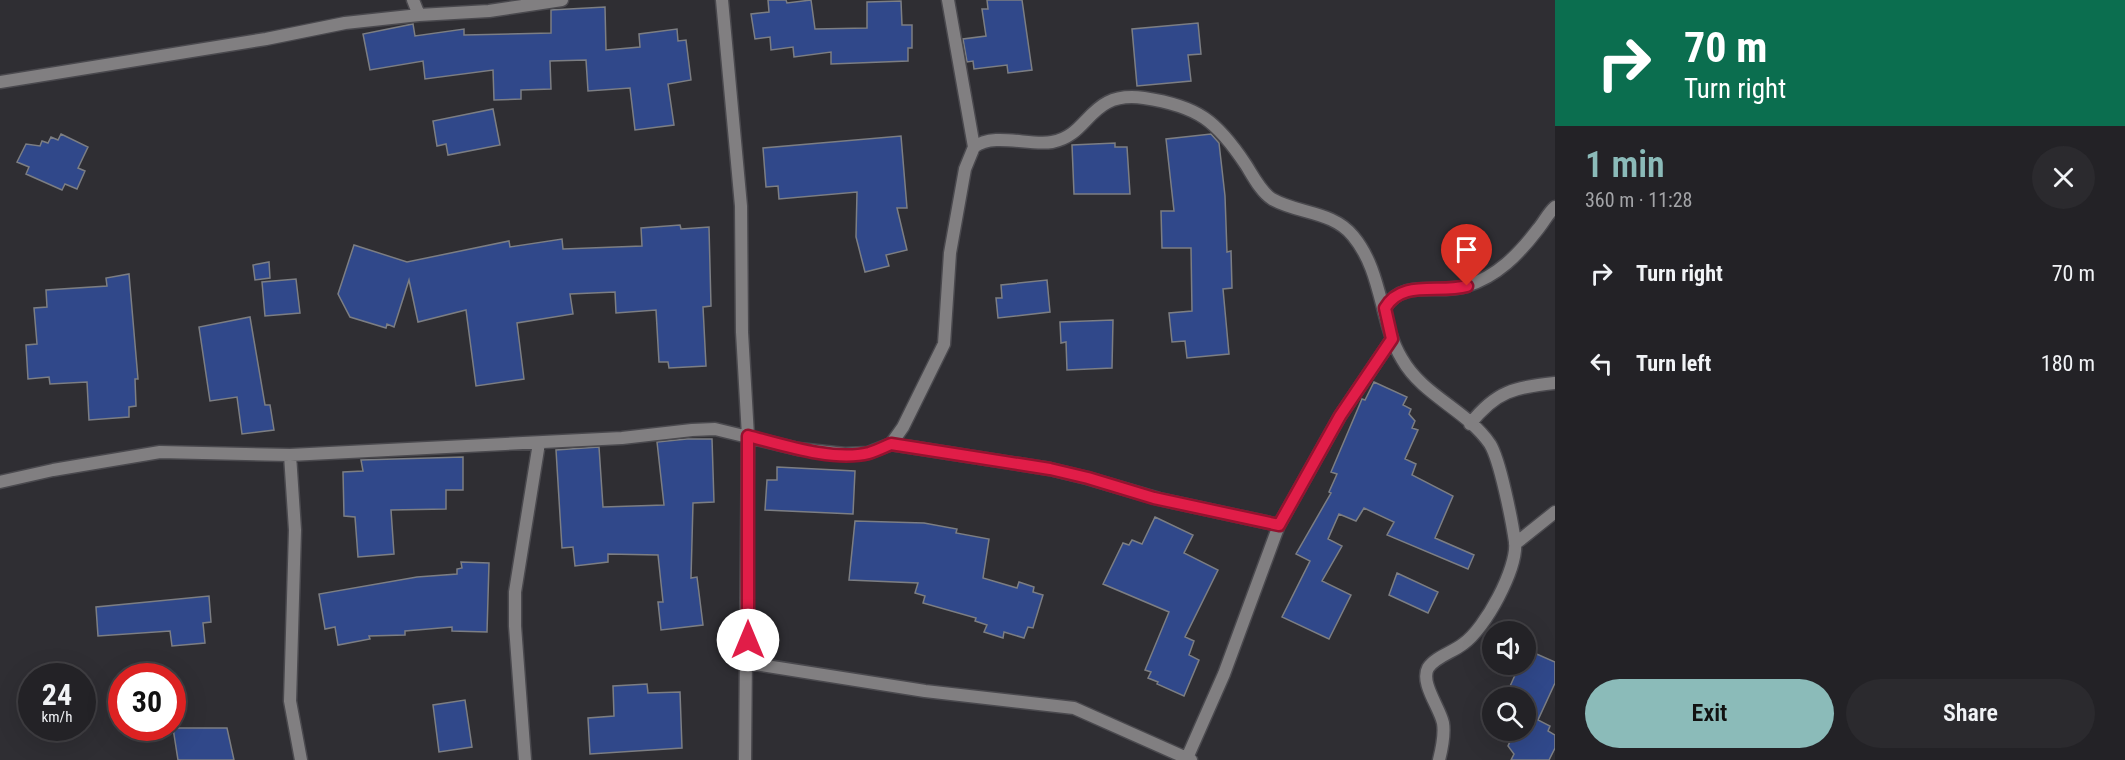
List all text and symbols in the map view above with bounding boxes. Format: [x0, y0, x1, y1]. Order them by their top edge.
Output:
text: 70 m [1684, 23, 1767, 72]
icon: right [1585, 24, 1663, 102]
text: Turn right [1684, 73, 1786, 105]
text: 1 min [1585, 144, 1665, 186]
button: close [2032, 146, 2095, 209]
text: 360 m · 11:28 [1585, 188, 1692, 212]
pin [1441, 224, 1492, 286]
icon: arrive [1450, 233, 1483, 266]
icon: right [1585, 257, 1618, 290]
text: Turn right [1636, 261, 1723, 286]
text: 70 m [2052, 261, 2095, 286]
icon: left [1585, 347, 1618, 380]
text: Turn left [1636, 351, 1711, 376]
text: 180 m [2041, 351, 2095, 376]
position arrow [716, 608, 780, 672]
map controls [1482, 621, 1536, 741]
button: sound [1482, 621, 1536, 675]
speed limit sign: 30 [108, 663, 186, 741]
text: 24 [42, 677, 72, 712]
button: Exit [1585, 679, 1834, 748]
button: Share [1846, 679, 2095, 748]
button: search [1482, 687, 1536, 741]
text: km/h [42, 708, 72, 726]

